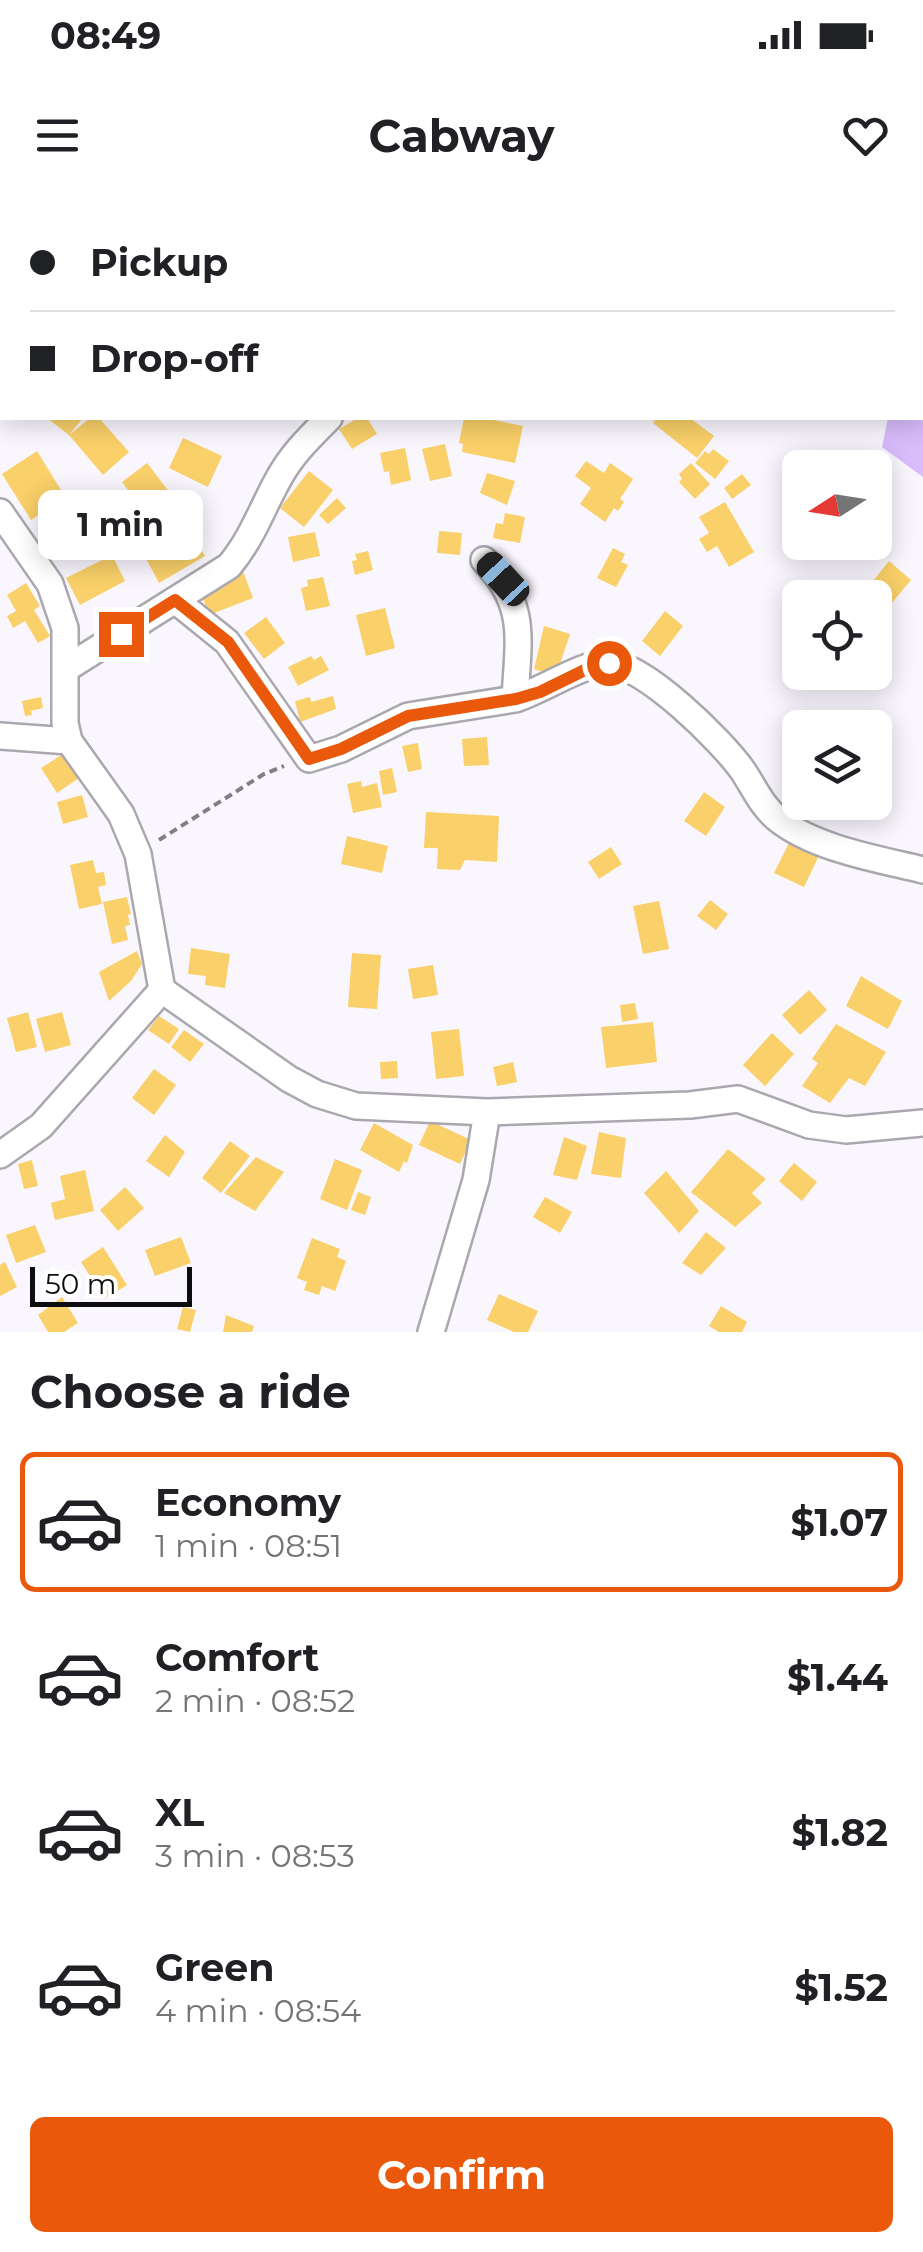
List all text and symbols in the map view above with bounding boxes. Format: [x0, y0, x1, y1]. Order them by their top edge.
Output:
text: 08:49 [50, 12, 161, 59]
icon: menu [30, 108, 85, 163]
text: Cabway [368, 108, 555, 163]
icon: heart [838, 108, 893, 163]
text: Pickup [90, 239, 228, 286]
text: Drop-off [90, 335, 259, 382]
north arrow [782, 450, 892, 560]
map controls [782, 450, 892, 820]
callout: 1 min [38, 489, 204, 559]
text: 1 min [77, 505, 164, 544]
car [472, 547, 534, 611]
button: locate [782, 580, 892, 690]
route end [99, 612, 144, 657]
route start [587, 641, 632, 686]
button: layers [782, 710, 892, 820]
scale bar [30, 1262, 192, 1306]
text: 50 m [45, 1267, 116, 1301]
text: Choose a ride [30, 1364, 351, 1419]
icon: car [35, 1477, 125, 1567]
text: Economy [155, 1479, 341, 1526]
text: $1.07 [791, 1499, 888, 1546]
text: 1 min · 08:51 [155, 1526, 342, 1565]
icon: car [35, 1632, 125, 1722]
text: Comfort [155, 1634, 319, 1681]
text: $1.44 [787, 1654, 888, 1701]
text: 2 min · 08:52 [155, 1681, 355, 1720]
icon: car [35, 1787, 125, 1877]
text: XL [155, 1789, 204, 1836]
text: $1.82 [791, 1809, 888, 1856]
text: 3 min · 08:53 [155, 1836, 355, 1875]
icon: car [35, 1942, 125, 2032]
text: Green [155, 1944, 275, 1991]
text: $1.52 [794, 1964, 888, 2011]
text: 4 min · 08:54 [155, 1991, 361, 2030]
button: Confirm [30, 2117, 893, 2232]

